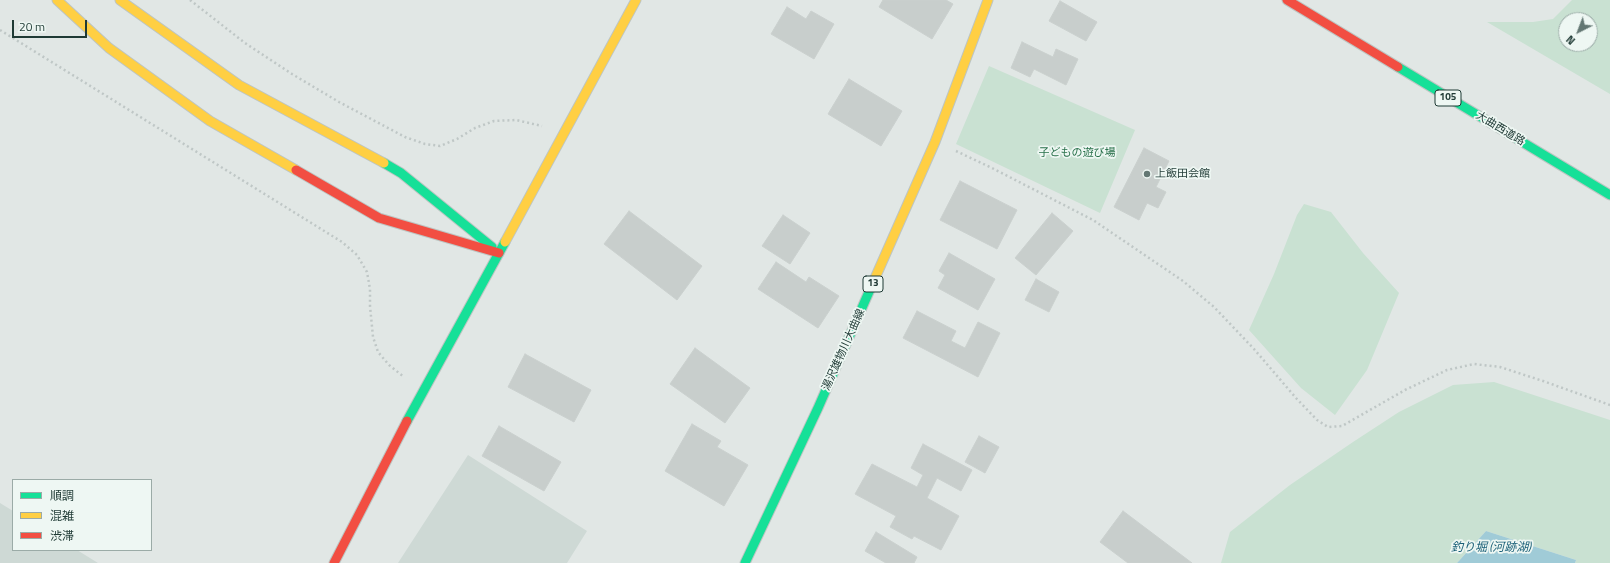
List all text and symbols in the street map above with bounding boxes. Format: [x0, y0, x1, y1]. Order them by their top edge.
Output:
scale bar [14, 12, 89, 38]
north arrow [1558, 12, 1598, 52]
text: 20 m [19, 17, 45, 36]
text: N [1562, 32, 1579, 49]
road number: 105 [1435, 90, 1461, 106]
street label: 大曲西道路 [1473, 109, 1527, 149]
park label: 子どもの遊び場 [1039, 146, 1115, 160]
place label: 上飯田会館 [1155, 167, 1210, 181]
marker: 上飯田会館 [1142, 169, 1152, 179]
road number: 13 [863, 276, 883, 292]
street label: 湯沢雄物川大曲線 [820, 307, 868, 393]
legend [12, 479, 152, 551]
text: 順調 [50, 486, 74, 505]
text: 混雑 [50, 506, 74, 525]
text: 渋滞 [50, 526, 74, 545]
water label: 釣り堀 (河跡湖) [1451, 541, 1531, 555]

